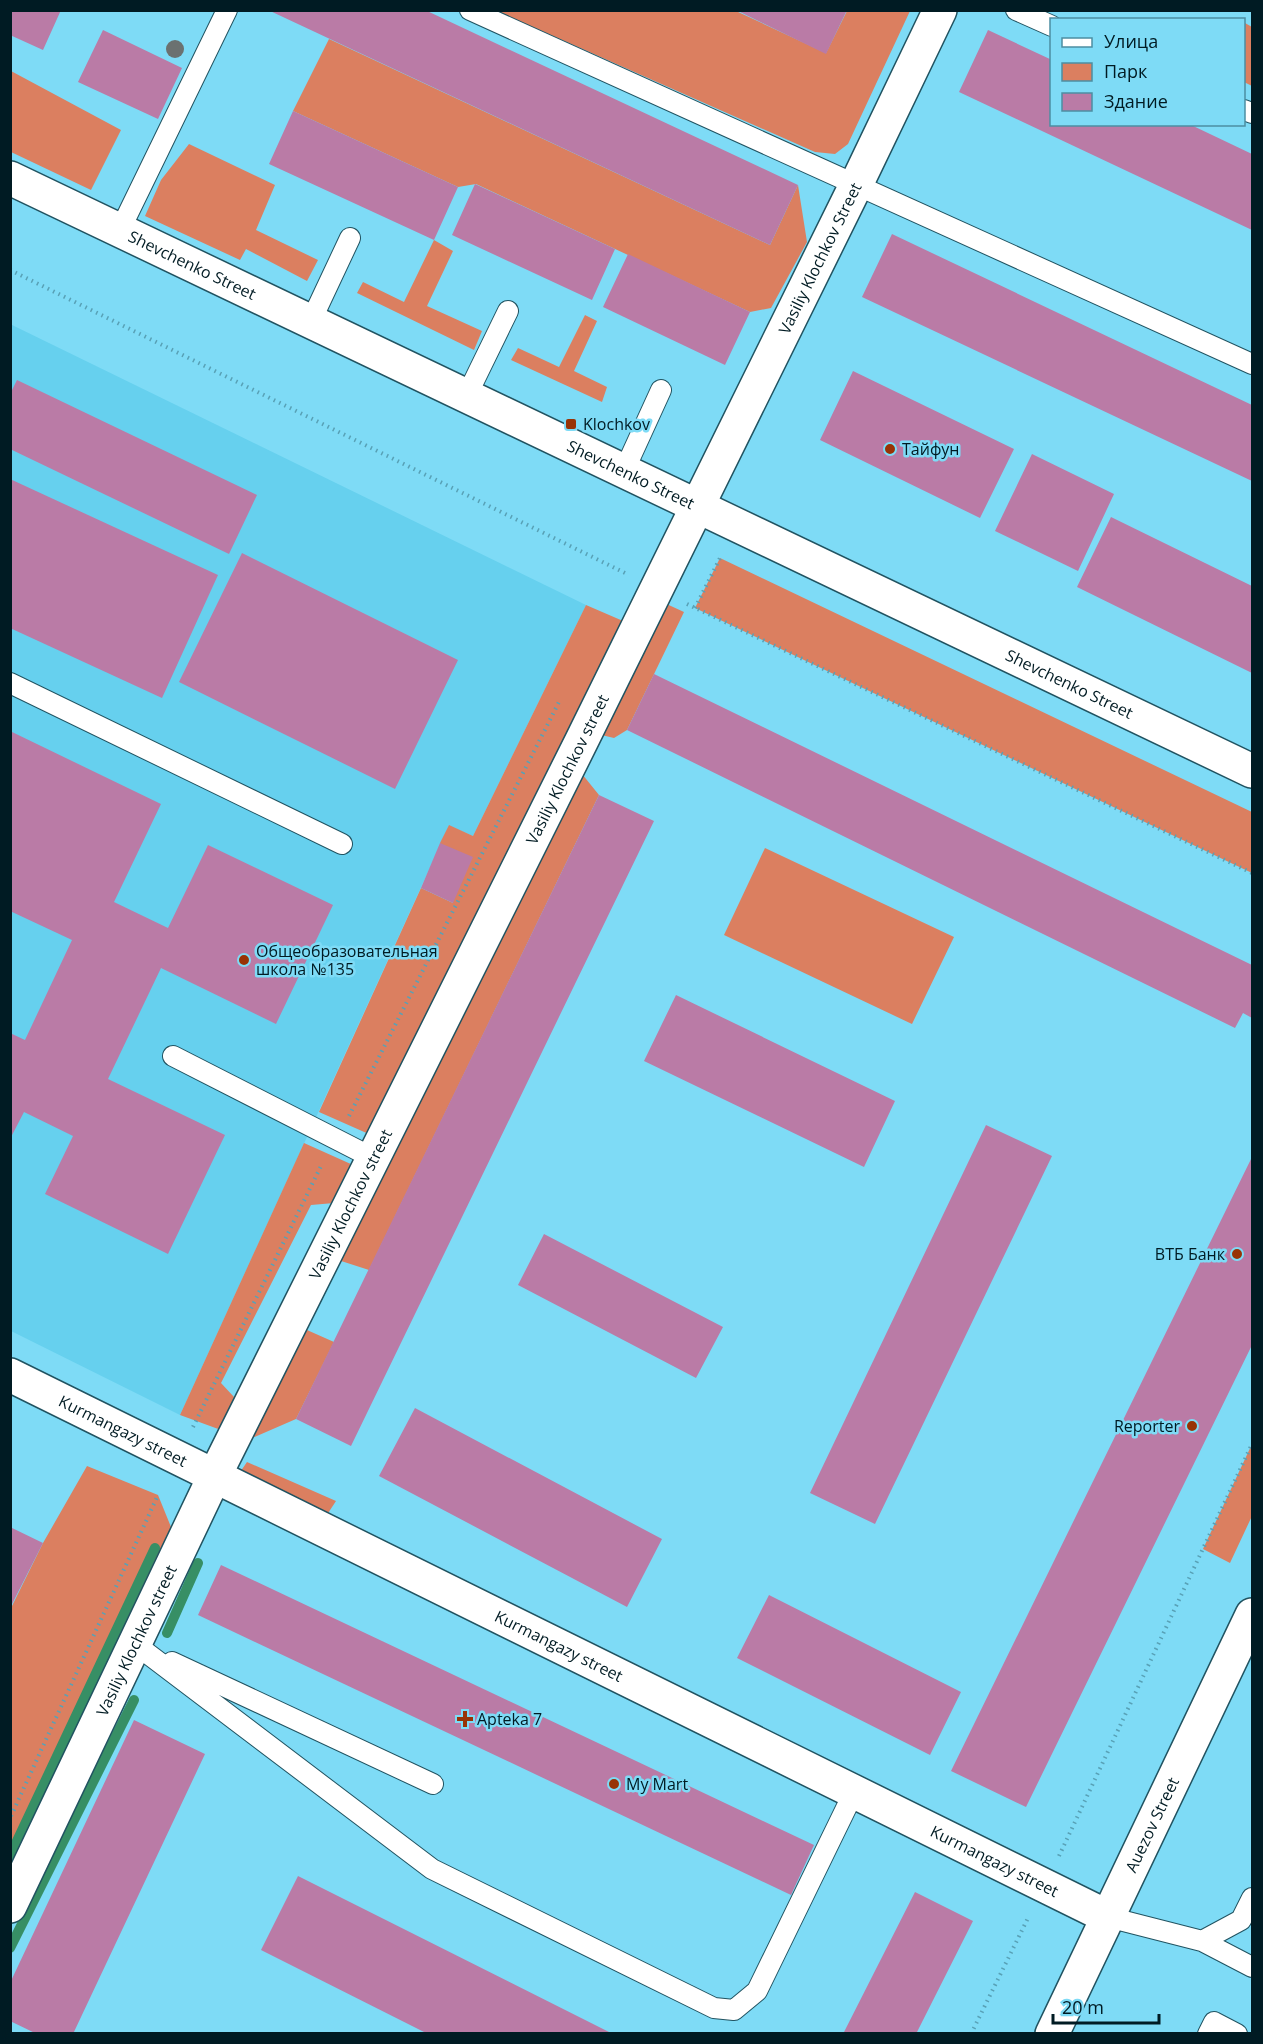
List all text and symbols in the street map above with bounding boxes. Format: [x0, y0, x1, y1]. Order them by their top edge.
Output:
legend [1050, 18, 1245, 126]
text: Улица [1104, 29, 1158, 53]
text: Парк [1104, 59, 1148, 83]
text: Здание [1104, 89, 1168, 113]
street label: Vasiliy Klochkov Street [773, 179, 867, 338]
street label: Shevchenko Street [125, 225, 260, 305]
place label: Klochkov [583, 413, 650, 435]
marker: Klochkov [564, 417, 578, 431]
street label: Shevchenko Street [564, 435, 698, 514]
place label: Тайфун [902, 438, 959, 460]
marker: Тайфун [883, 442, 897, 456]
street label: Shevchenko Street [1002, 644, 1137, 724]
street label: Vasiliy Klochkov street [521, 690, 614, 848]
place label: Общеобразовательная школа №135 [256, 940, 438, 980]
marker: Общеобразовательная школа №135 [237, 953, 251, 967]
street label: Vasiliy Klochkov street [304, 1125, 397, 1283]
place label: ВТБ Банк [1155, 1243, 1226, 1265]
marker: ВТБ Банк [1230, 1247, 1244, 1261]
street label: Kurmangazy street [55, 1390, 191, 1472]
place label: Reporter [1114, 1415, 1180, 1437]
marker: Reporter [1185, 1419, 1199, 1433]
street label: Vasiliy Klochkov street [91, 1561, 182, 1720]
street label: Kurmangazy street [491, 1605, 627, 1687]
place label: Apteka 7 [477, 1708, 542, 1730]
marker: Apteka 7 [458, 1712, 472, 1726]
place label: My Mart [626, 1773, 688, 1795]
street label: Auezov Street [1120, 1773, 1184, 1876]
marker: My Mart [607, 1777, 621, 1791]
street label: Kurmangazy street [927, 1820, 1063, 1902]
scale bar [1053, 1987, 1160, 2025]
text: 20 m [1062, 1995, 1104, 2019]

